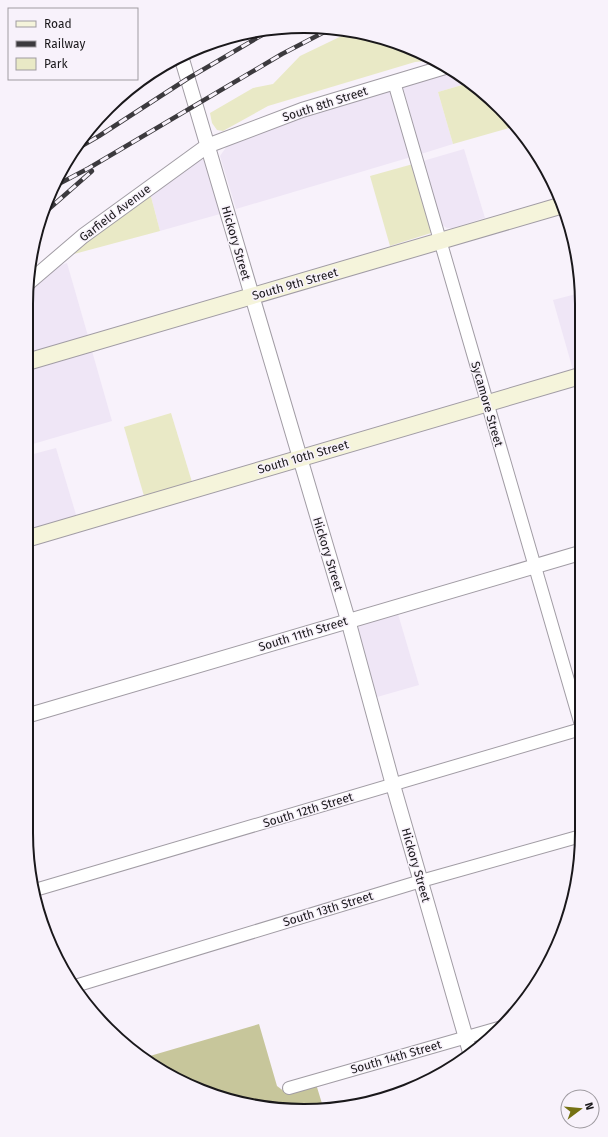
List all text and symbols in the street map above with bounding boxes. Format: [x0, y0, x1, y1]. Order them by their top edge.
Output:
legend [8, 8, 138, 80]
text: Road [44, 17, 72, 31]
text: Railway [44, 37, 85, 51]
text: Park [44, 57, 68, 71]
street label: South 8th Street [281, 83, 370, 124]
street label: Garfield Avenue [77, 182, 153, 244]
street label: Hickory Street [219, 204, 253, 282]
street label: South 9th Street [251, 265, 340, 303]
street label: Sycamore Street [468, 360, 506, 449]
street label: South 10th Street [256, 437, 351, 477]
street label: Hickory Street [310, 515, 346, 593]
street label: South 11th Street [257, 614, 350, 654]
street label: South 12th Street [261, 789, 355, 830]
street label: Hickory Street [399, 826, 433, 904]
street label: South 13th Street [281, 888, 375, 929]
street label: South 14th Street [349, 1037, 444, 1077]
north arrow [560, 1089, 600, 1129]
text: N [582, 1101, 596, 1112]

